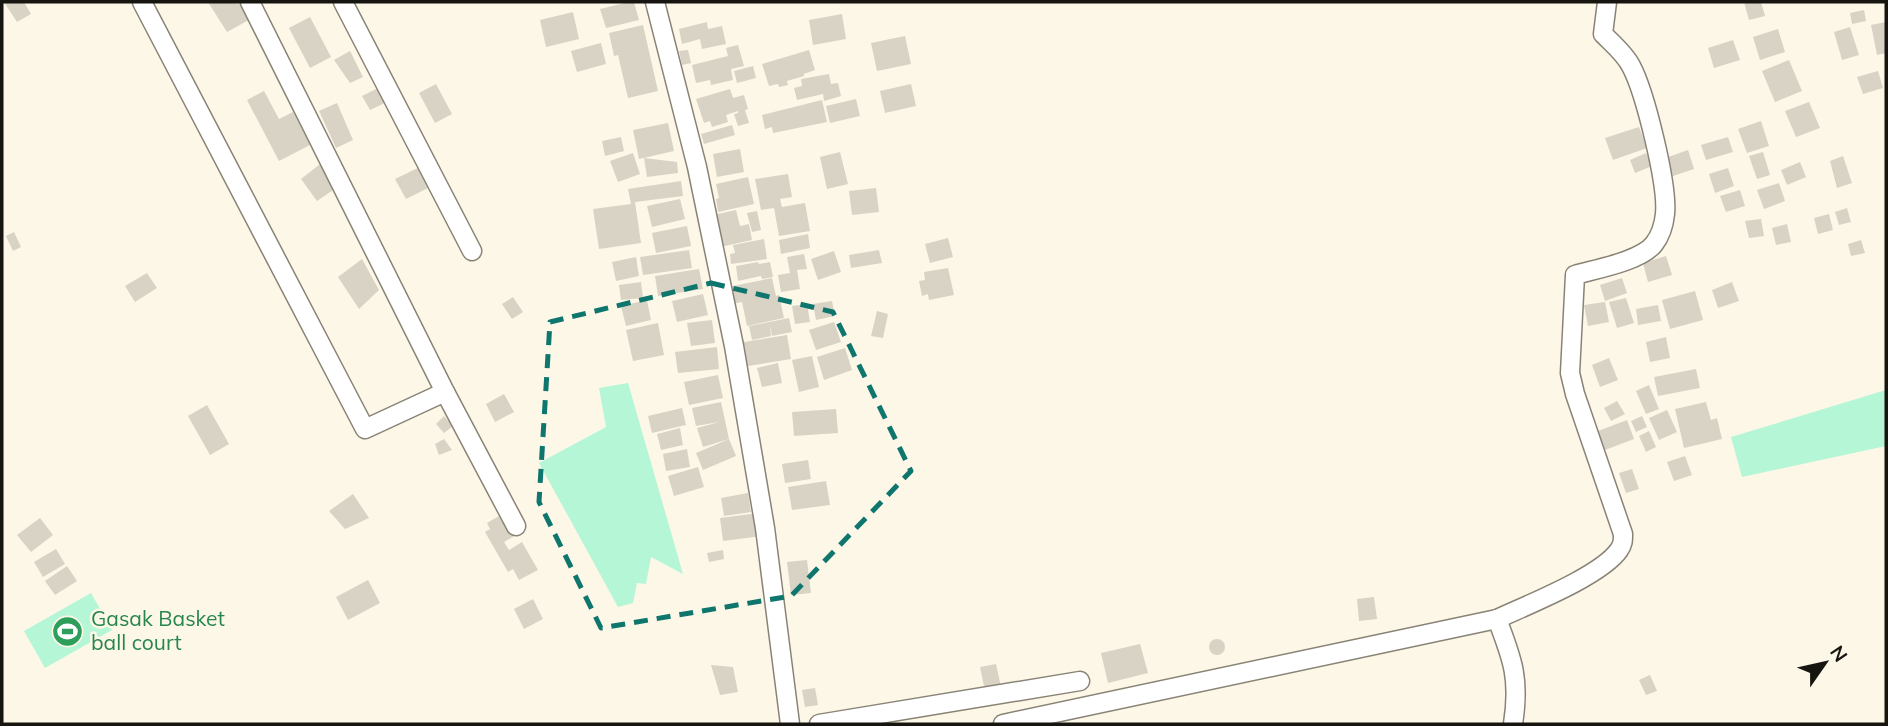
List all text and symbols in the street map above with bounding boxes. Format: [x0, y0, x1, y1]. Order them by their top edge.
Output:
place label: Gasak Basket ball court [91, 605, 225, 655]
sports icon: Gasak Basket ball court [51, 614, 85, 648]
north arrow [1790, 628, 1860, 698]
text: N [1825, 641, 1853, 666]

